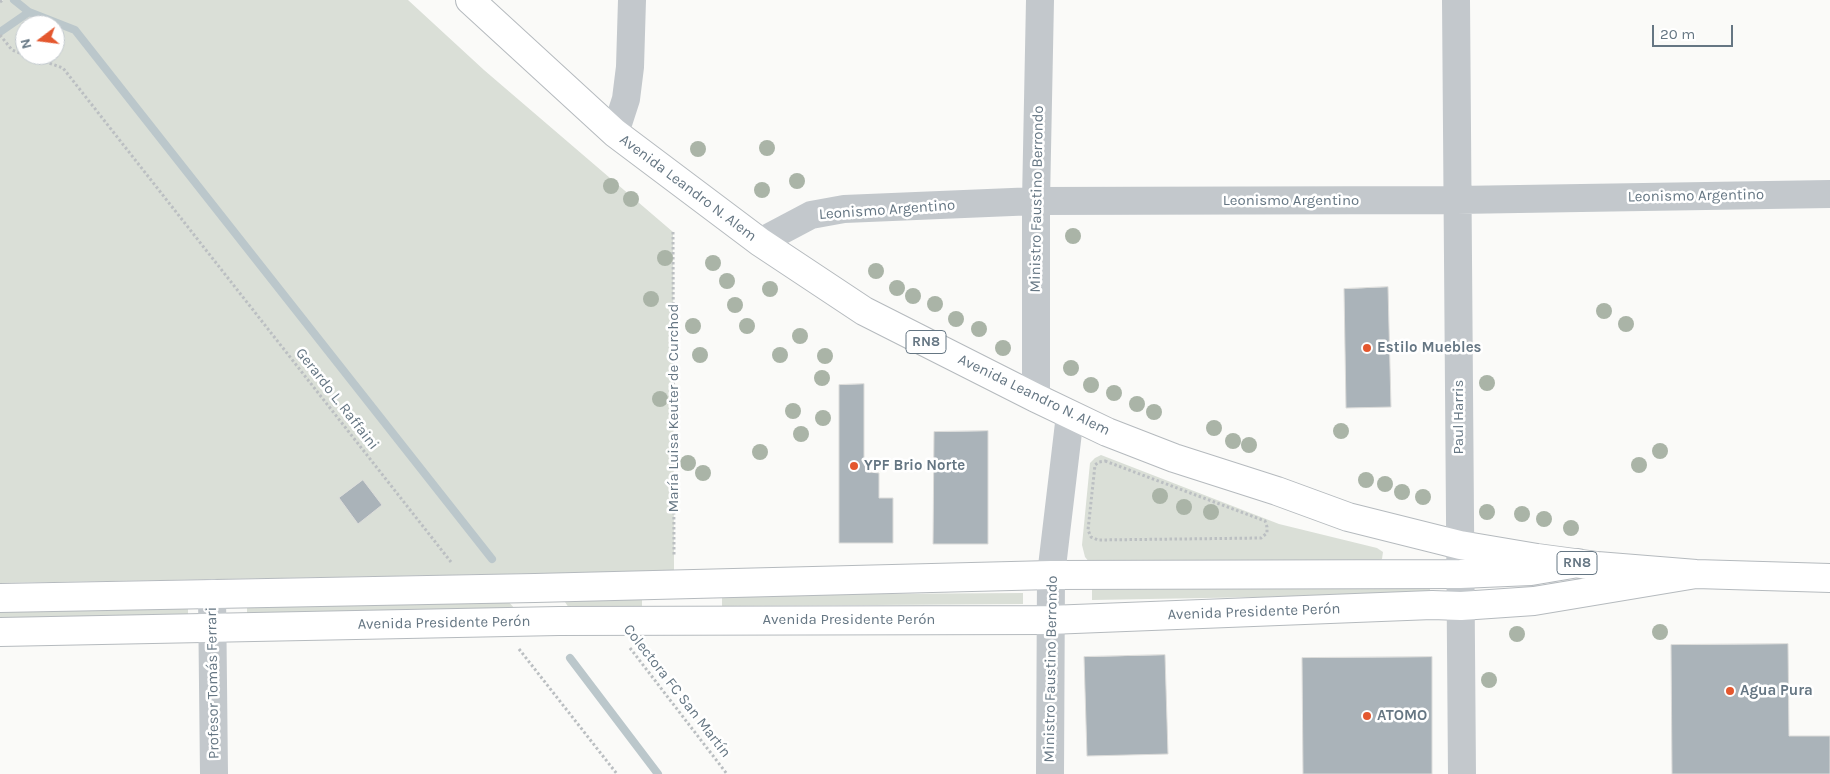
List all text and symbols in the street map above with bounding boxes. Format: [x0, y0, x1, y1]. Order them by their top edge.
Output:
north arrow [15, 15, 65, 65]
scale bar [1655, 15, 1736, 47]
text: 20 m [1660, 25, 1695, 43]
text: N [16, 37, 36, 51]
street label: Ministro Faustino Berrondo [1026, 105, 1048, 293]
street label: Avenida Leandro N. Alem [616, 131, 760, 245]
street label: Leonismo Argentino [1628, 186, 1764, 206]
street label: Leonismo Argentino [1223, 192, 1359, 210]
street label: Leonismo Argentino [818, 196, 956, 224]
street label: María Luisa Keuter de Curchod [665, 304, 683, 512]
road number: RN8 [906, 331, 946, 354]
place label: Estilo Muebles [1377, 339, 1482, 357]
marker: Estilo Muebles [1361, 342, 1373, 354]
street label: Gerardo L. Raffaini [292, 344, 382, 454]
street label: Avenida Leandro N. Alem [955, 350, 1113, 440]
street label: Paul Harris [1450, 380, 1468, 454]
place label: YPF Brio Norte [864, 457, 965, 475]
marker: YPF Brio Norte [848, 460, 860, 472]
road number: RN8 [1557, 552, 1597, 574]
street label: Ministro Faustino Berrondo [1040, 575, 1062, 763]
street label: Avenida Presidente Perón [1167, 600, 1341, 624]
street label: Profesor Tomás Ferrari [203, 607, 223, 759]
street label: Avenida Presidente Perón [763, 611, 935, 629]
street label: Avenida Presidente Perón [357, 612, 531, 634]
street label: Colectora FC San Martín [619, 621, 735, 761]
place label: Agua Pura [1740, 682, 1813, 700]
marker: Agua Pura [1724, 685, 1736, 697]
place label: ATOMO [1377, 707, 1427, 725]
marker: ATOMO [1361, 710, 1373, 722]

